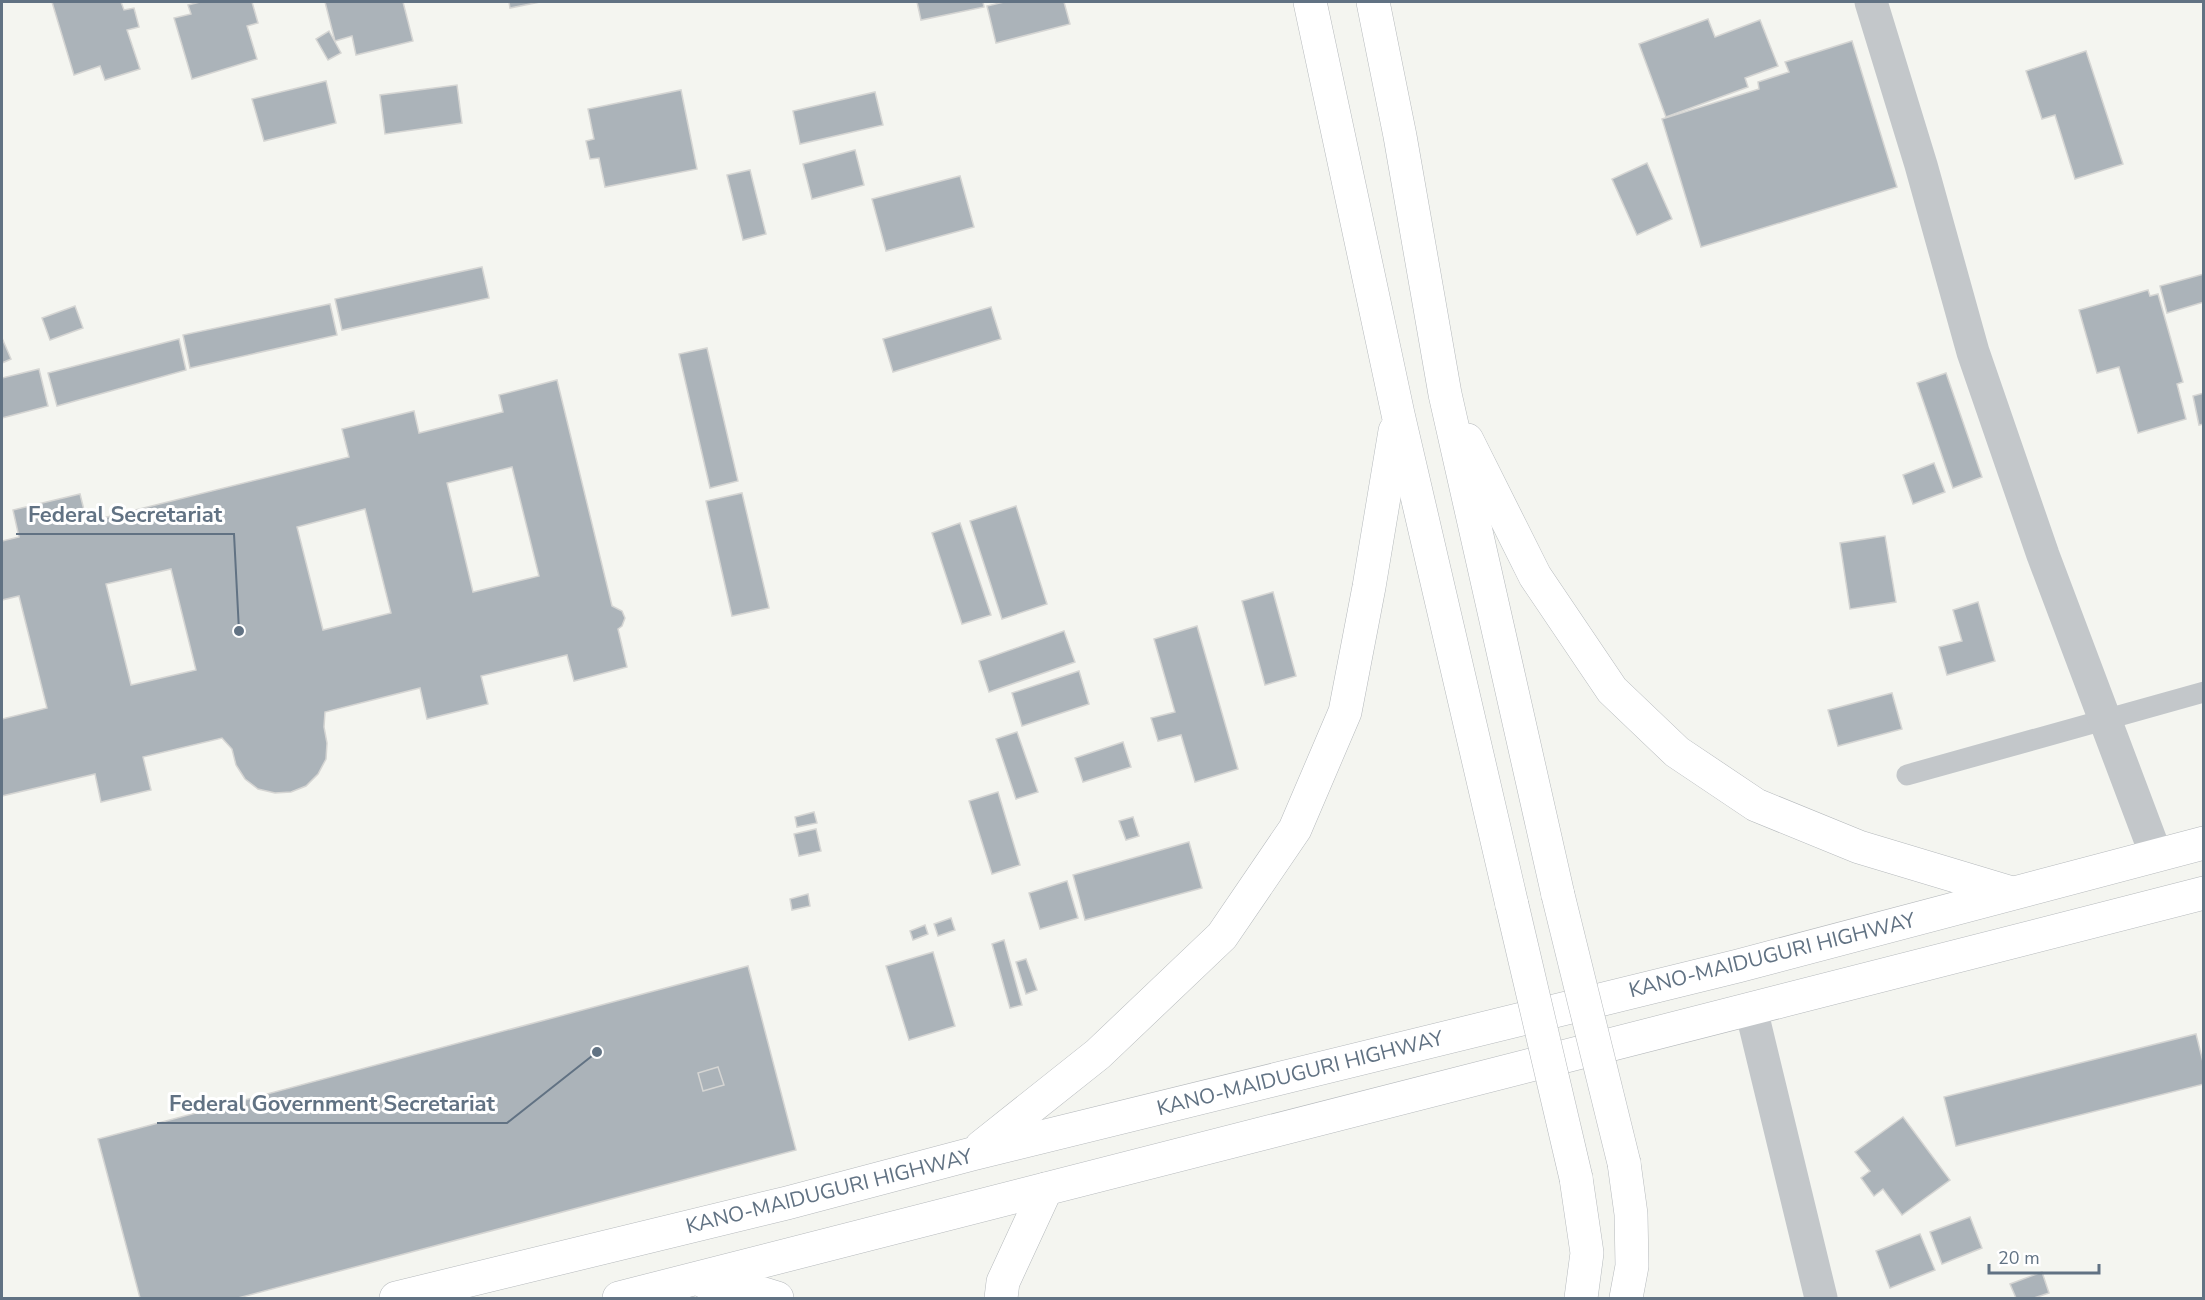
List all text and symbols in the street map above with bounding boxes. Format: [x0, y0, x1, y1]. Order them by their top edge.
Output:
callout: Federal Secretariat [16, 494, 234, 534]
text: Federal Secretariat [28, 500, 223, 530]
street label: KANO-MAIDUGURI HIGHWAY [1626, 906, 1919, 1004]
street label: KANO-MAIDUGURI HIGHWAY [1154, 1024, 1447, 1122]
callout: Federal Government Secretariat [157, 1083, 507, 1123]
text: Federal Government Secretariat [169, 1089, 496, 1119]
street label: KANO-MAIDUGURI HIGHWAY [683, 1142, 976, 1240]
scale bar [1989, 1237, 2098, 1275]
text: 20 m [1998, 1246, 2040, 1270]

